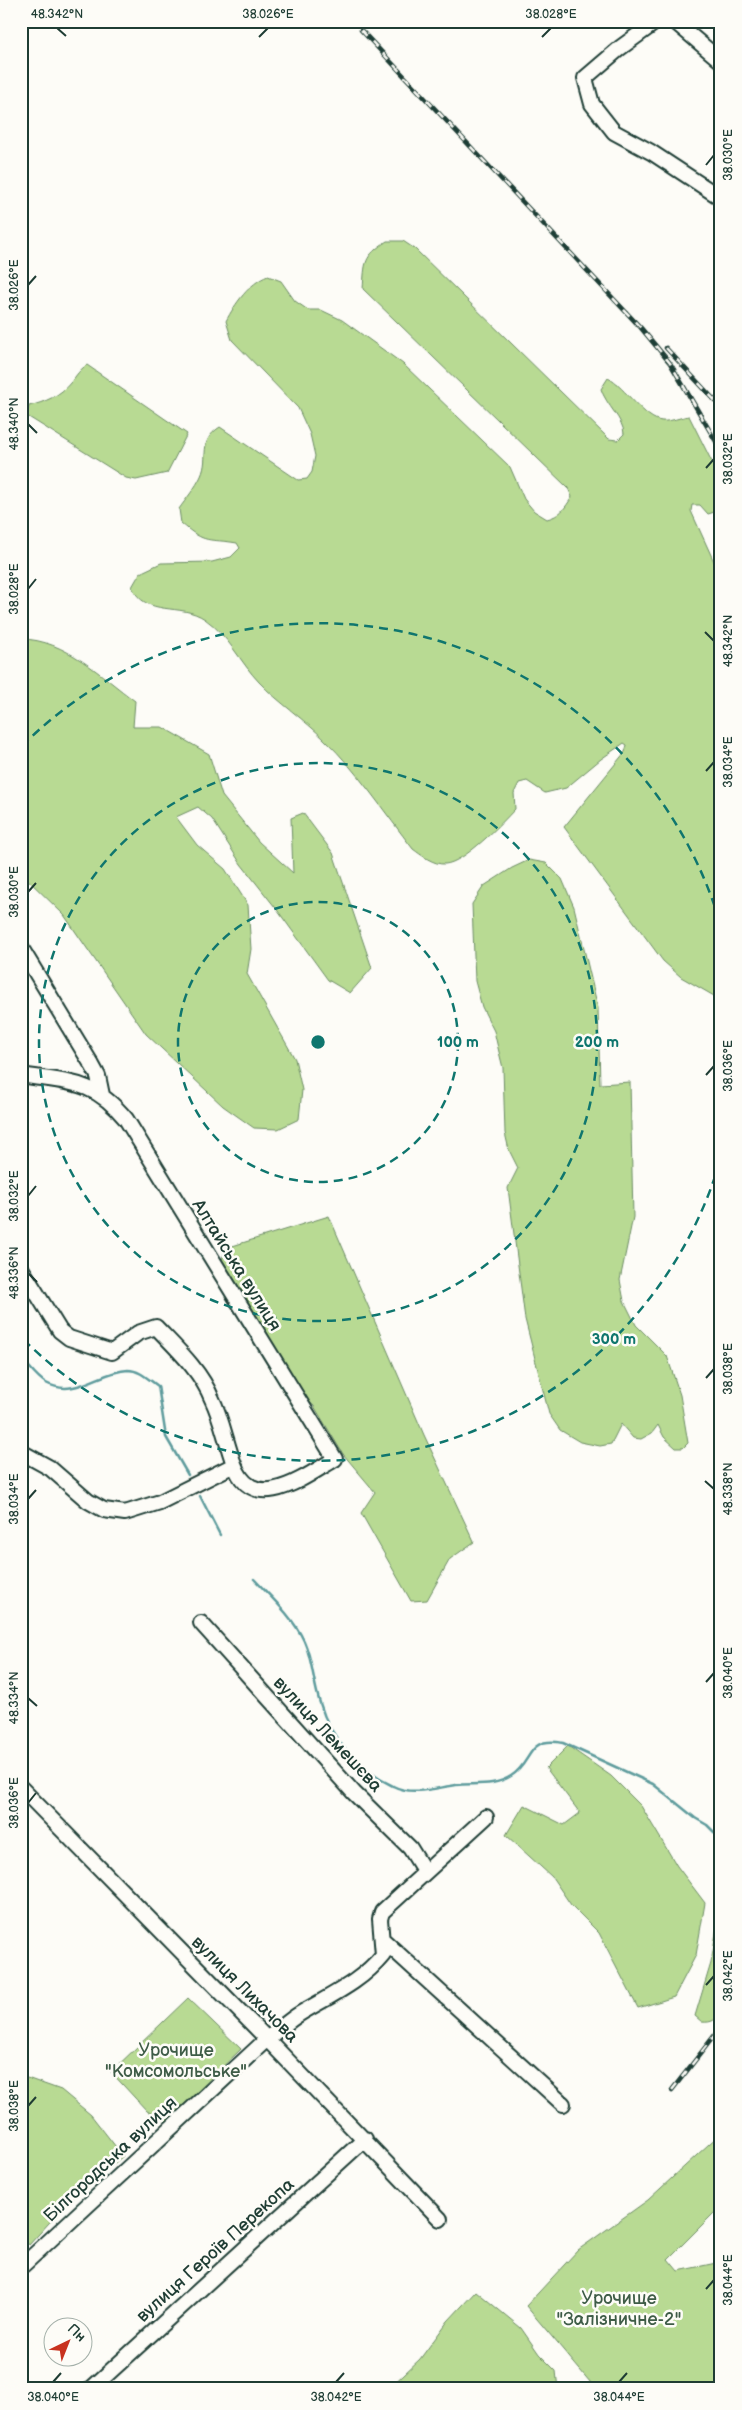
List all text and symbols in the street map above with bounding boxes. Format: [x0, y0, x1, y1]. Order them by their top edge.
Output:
text: 48.342°N [31, 7, 83, 22]
text: 38.026°E [242, 7, 294, 22]
text: 38.028°E [525, 7, 577, 22]
text: 38.030°E [721, 129, 736, 181]
text: 38.026°E [7, 259, 22, 311]
text: 48.340°N [7, 398, 22, 450]
text: 38.032°E [721, 433, 736, 485]
text: 38.028°E [7, 563, 22, 615]
text: 48.342°N [721, 615, 736, 667]
text: 38.034°E [721, 736, 736, 788]
text: 38.030°E [7, 866, 22, 918]
centre of rings [309, 1033, 327, 1051]
text: 100 m [437, 1033, 479, 1052]
text: 200 m [575, 1033, 619, 1052]
text: 38.036°E [721, 1040, 736, 1092]
text: 38.032°E [7, 1170, 22, 1222]
street label: Алтайська вулиця [187, 1195, 286, 1335]
text: 48.336°N [7, 1246, 22, 1300]
text: 300 m [592, 1330, 636, 1349]
text: 38.038°E [721, 1343, 736, 1395]
text: 48.338°N [721, 1463, 736, 1515]
text: 38.034°E [7, 1473, 22, 1525]
text: 38.040°E [721, 1647, 736, 1699]
text: 48.334°N [7, 1672, 22, 1724]
street label: вулиця Лемешєва [269, 1672, 387, 1797]
text: 38.036°E [7, 1777, 22, 1829]
street label: вулиця Лихачова [187, 1932, 303, 2047]
text: 38.042°E [721, 1950, 736, 2002]
park label: Урочище "Комсомольське" [105, 2040, 247, 2082]
text: 38.038°E [7, 2080, 22, 2132]
street label: Білгородська вулиця [39, 2092, 181, 2226]
street label: вулиця Героїв Перекопа [132, 2174, 299, 2327]
text: 38.044°E [721, 2254, 736, 2306]
park label: Урочище "Залізничне-2" [557, 2288, 681, 2330]
north arrow [42, 2318, 92, 2368]
text: Пн [64, 2320, 89, 2345]
text: 38.040°E [27, 2390, 79, 2405]
text: 38.042°E [310, 2390, 362, 2405]
text: 38.044°E [593, 2390, 645, 2405]

